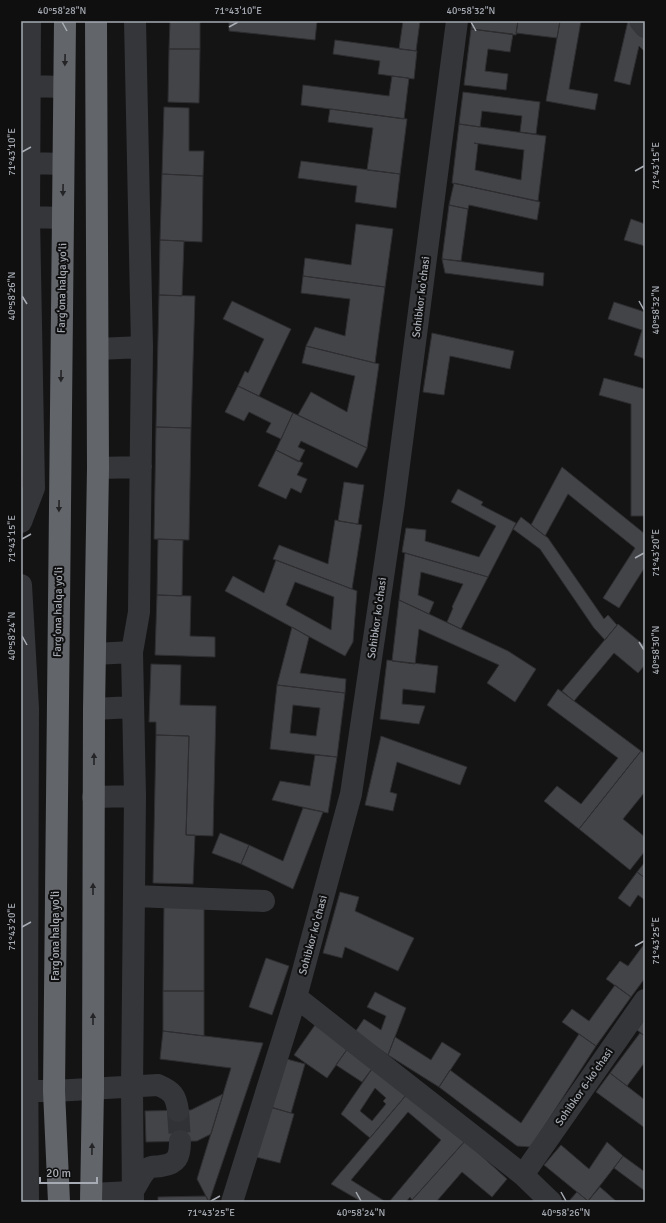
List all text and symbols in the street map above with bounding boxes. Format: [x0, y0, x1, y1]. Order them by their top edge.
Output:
text: 40°58'28"N [38, 5, 86, 17]
text: 71°43'10"E [214, 5, 262, 17]
text: 40°58'32"N [447, 5, 495, 17]
one-way arrow [61, 54, 68, 66]
text: 71°43'10"E [6, 128, 18, 176]
text: 71°43'15"E [650, 142, 662, 190]
one-way arrow [60, 184, 66, 197]
street label: Farg‘ona halqa yo‘li [55, 243, 69, 333]
street label: Sohibkor ko'chasi [410, 256, 432, 338]
text: 40°58'26"N [6, 272, 18, 320]
text: 40°58'32"N [650, 286, 662, 334]
one-way arrow [58, 370, 64, 383]
one-way arrow [56, 500, 62, 513]
text: 71°43'15"E [6, 515, 18, 563]
text: 71°43'20"E [650, 529, 662, 577]
street label: Farg‘ona halqa yo‘li [51, 567, 65, 657]
street label: Sohibkor ko'chasi [365, 577, 389, 659]
text: 40°58'24"N [6, 612, 18, 660]
text: 40°58'30"N [650, 626, 662, 674]
one-way arrow [91, 752, 97, 765]
one-way arrow [90, 882, 96, 895]
street label: Farg‘ona halqa yo‘li [49, 891, 62, 981]
street label: Sohibkor ko'chasi [296, 894, 330, 976]
text: 71°43'20"E [6, 903, 18, 951]
text: 71°43'25"E [650, 917, 662, 965]
one-way arrow [90, 1012, 96, 1025]
street label: Sohibkor 6-koʼchasi [552, 1046, 616, 1128]
one-way arrow [89, 1142, 95, 1155]
scale bar [40, 1159, 97, 1185]
text: 20 m [46, 1166, 71, 1181]
text: 71°43'25"E [187, 1207, 235, 1219]
text: 40°58'24"N [337, 1207, 385, 1219]
text: 40°58'26"N [542, 1207, 590, 1219]

